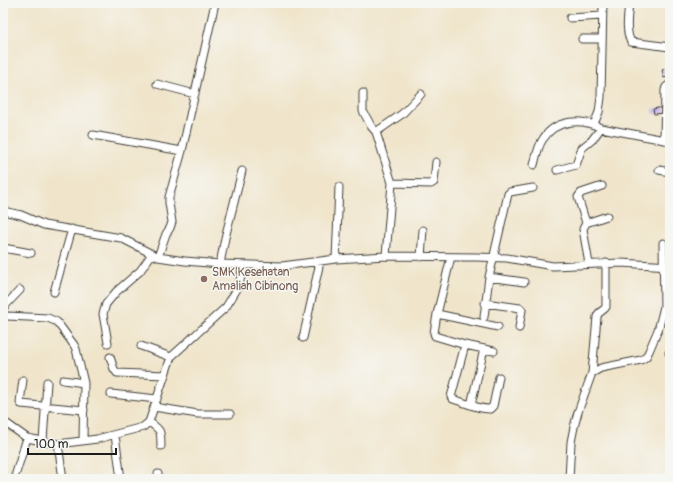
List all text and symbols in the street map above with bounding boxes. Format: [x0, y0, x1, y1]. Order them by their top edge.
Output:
place label: SMK Kesehatan Amaliah Cibinong [212, 265, 298, 294]
marker: SMK Kesehatan Amaliah Cibinong [199, 274, 209, 284]
scale bar [28, 430, 116, 456]
text: 100 m [34, 437, 69, 452]

